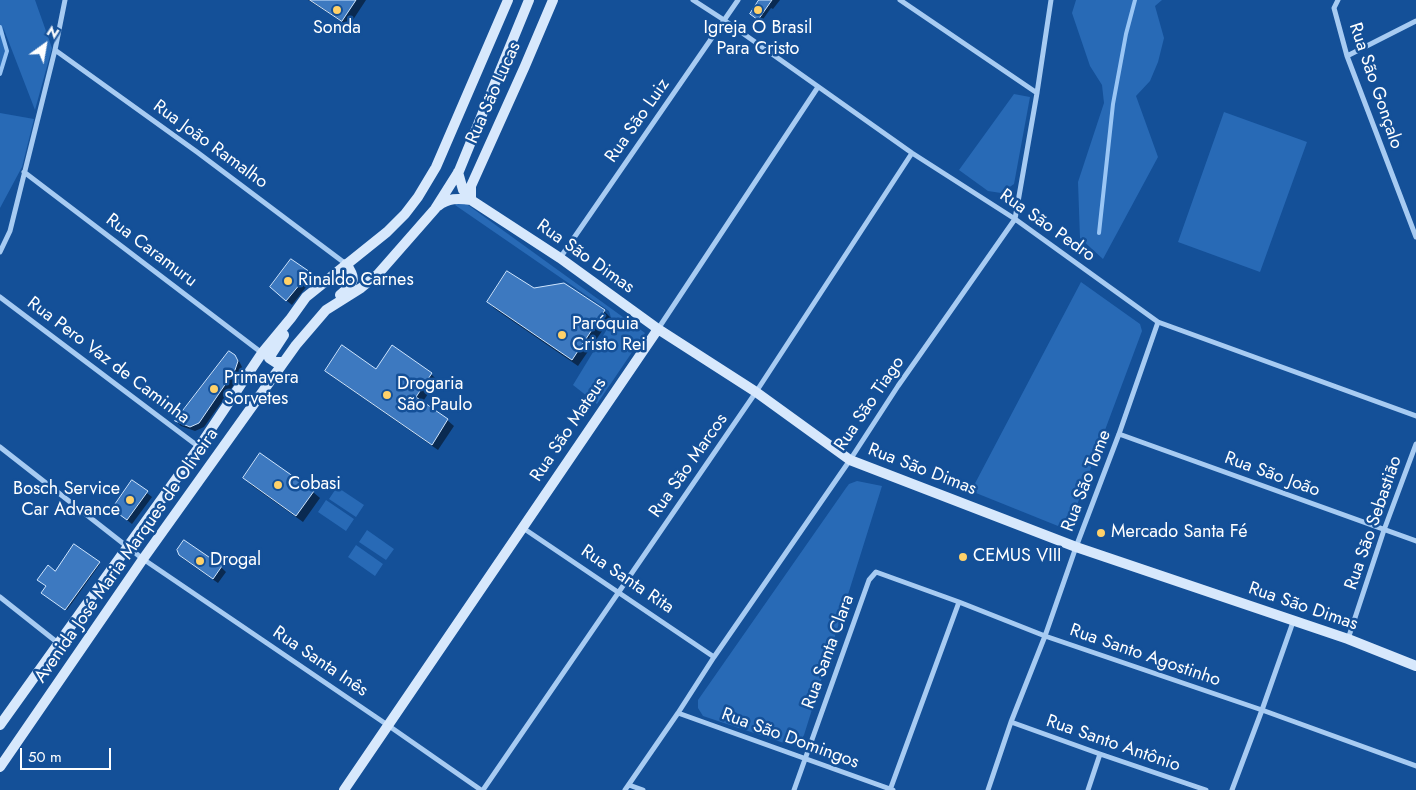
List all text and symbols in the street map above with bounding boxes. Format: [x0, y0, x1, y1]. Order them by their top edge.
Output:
marker: Sonda [331, 4, 343, 16]
marker: Igreja O Brasil Para Cristo [752, 4, 764, 16]
place label: Sonda [313, 18, 361, 40]
place label: Igreja O Brasil Para Cristo [704, 18, 812, 60]
north arrow [20, 20, 70, 70]
street label: Rua São Gonçalo [1343, 20, 1407, 152]
text: N [43, 21, 63, 44]
street label: Rua São Lucas [462, 39, 526, 147]
street label: Rua São Luiz [601, 75, 675, 167]
street label: Rua João Ramalho [148, 96, 272, 194]
street label: Rua São Pedro [995, 185, 1099, 267]
street label: Rua Caramuru [101, 210, 201, 292]
street label: Rua São Dimas [532, 215, 638, 299]
place label: Rinaldo Carnes [298, 270, 414, 292]
marker: Rinaldo Carnes [282, 275, 294, 287]
street label: Rua Pero Vaz de Caminha [22, 293, 194, 429]
place label: Paróquia Cristo Rei [572, 314, 646, 356]
marker: Paróquia Cristo Rei [556, 329, 568, 341]
street label: Rua São Tiago [831, 353, 909, 455]
place label: Primavera Sorvetes [224, 368, 299, 410]
place label: Drogaria São Paulo [397, 374, 472, 416]
street label: Rua São Mateus [526, 374, 612, 486]
marker: Primavera Sorvetes [208, 383, 220, 395]
marker: Drogaria São Paulo [381, 389, 393, 401]
street label: Rua São Marcos [645, 410, 733, 522]
street label: Avenida José Maria Marques de Oliveira [30, 425, 224, 687]
street label: Rua São Tome [1058, 427, 1116, 535]
street label: Rua São Dimas [865, 439, 979, 501]
street label: Rua São João [1221, 448, 1323, 502]
street label: Rua São Sebastião [1341, 453, 1407, 593]
place label: Cobasi [288, 474, 341, 496]
place label: Bosch Service Car Advance [13, 479, 120, 522]
marker: Cobasi [272, 479, 284, 491]
marker: Bosch Service Car Advance [124, 494, 136, 506]
place label: Mercado Santa Fé [1111, 522, 1248, 544]
marker: Mercado Santa Fé [1095, 527, 1107, 539]
street label: Rua Santa Rita [576, 541, 678, 619]
place label: CEMUS VIII [973, 546, 1061, 568]
place label: Drogal [210, 550, 261, 572]
marker: CEMUS VIII [957, 551, 969, 563]
marker: Drogal [194, 555, 206, 567]
street label: Rua São Dimas [1245, 578, 1361, 636]
street label: Rua Santa Clara [798, 592, 860, 712]
street label: Rua Santo Agostinho [1067, 620, 1223, 692]
street label: Rua Santa Inês [268, 622, 372, 702]
street label: Rua São Domingos [718, 704, 862, 774]
street label: Rua Santo Antônio [1043, 711, 1183, 777]
scale bar [22, 738, 114, 770]
text: 50 m [28, 746, 62, 768]

